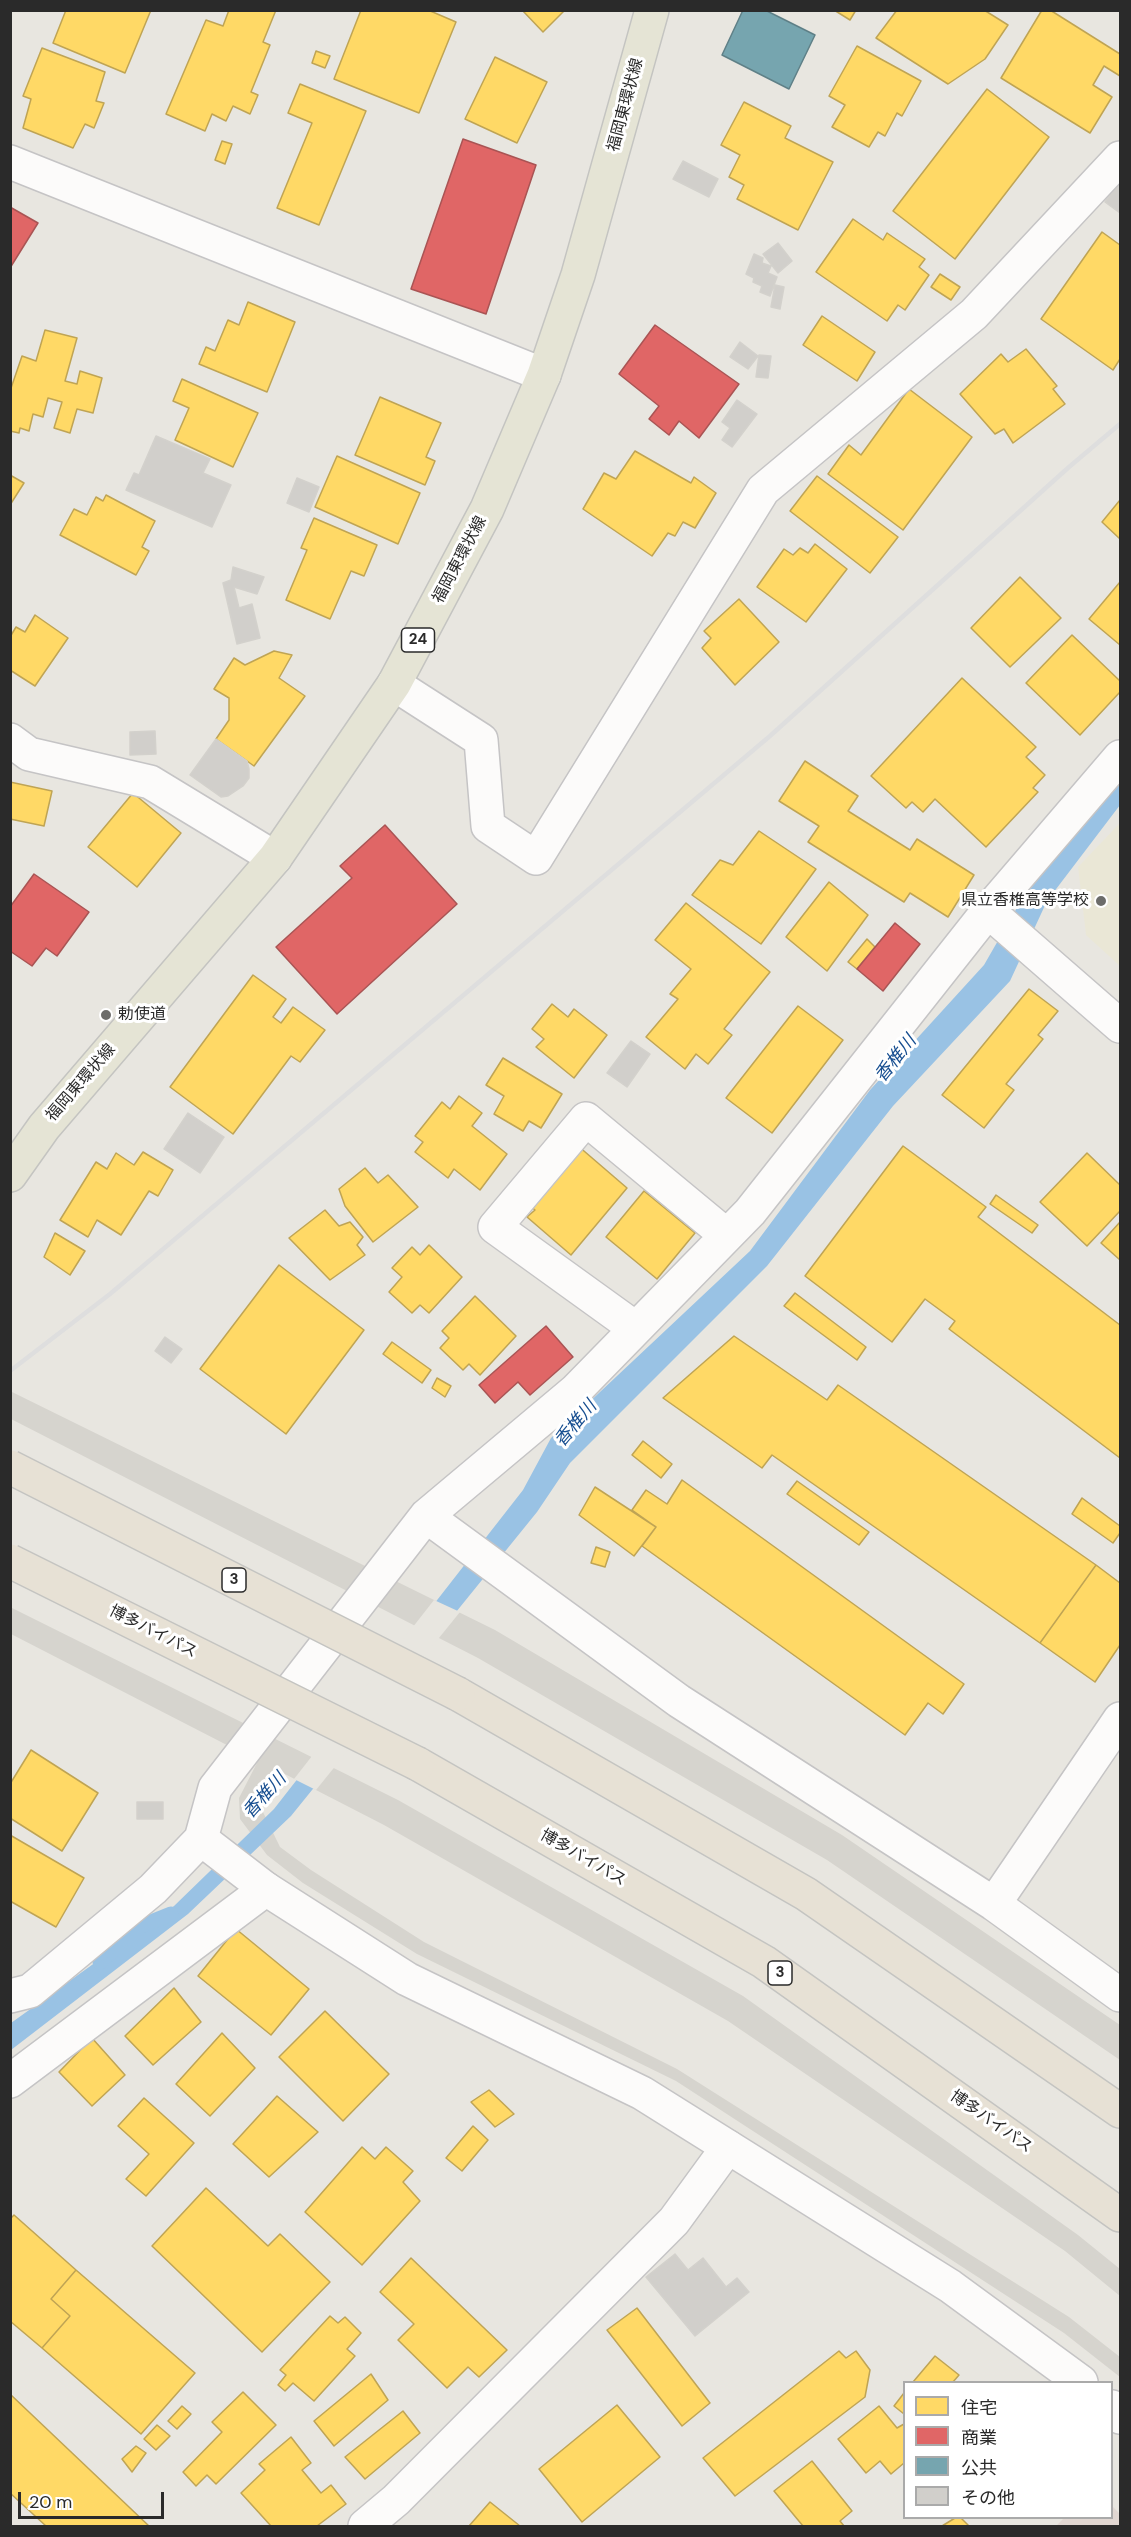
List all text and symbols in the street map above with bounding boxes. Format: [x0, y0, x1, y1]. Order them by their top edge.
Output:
street label: 福岡東環状線 [604, 56, 648, 154]
street label: 福岡東環状線 [429, 513, 491, 607]
road number: 24 [402, 628, 434, 652]
place label: 県立香椎高等学校 [961, 891, 1089, 911]
marker: 県立香椎高等学校 [1094, 894, 1108, 908]
place label: 勅使道 [118, 1005, 166, 1025]
marker: 勅使道 [99, 1008, 113, 1022]
water label: 香椎川 [871, 1031, 921, 1087]
street label: 福岡東環状線 [42, 1040, 120, 1126]
water label: 香椎川 [550, 1396, 602, 1452]
road number: 3 [222, 1568, 246, 1592]
street label: 博多バイパス [106, 1602, 200, 1662]
water label: 香椎川 [239, 1769, 291, 1823]
street label: 博多バイパス [537, 1826, 629, 1890]
road number: 3 [768, 1961, 792, 1985]
street label: 博多バイパス [946, 2087, 1036, 2157]
legend [903, 2381, 1113, 2519]
text: 住宅 [961, 2396, 997, 2420]
text: 商業 [961, 2426, 997, 2450]
text: 公共 [961, 2456, 997, 2480]
scale bar [21, 2480, 166, 2518]
text: その他 [961, 2486, 1015, 2510]
text: 20 m [29, 2490, 72, 2514]

